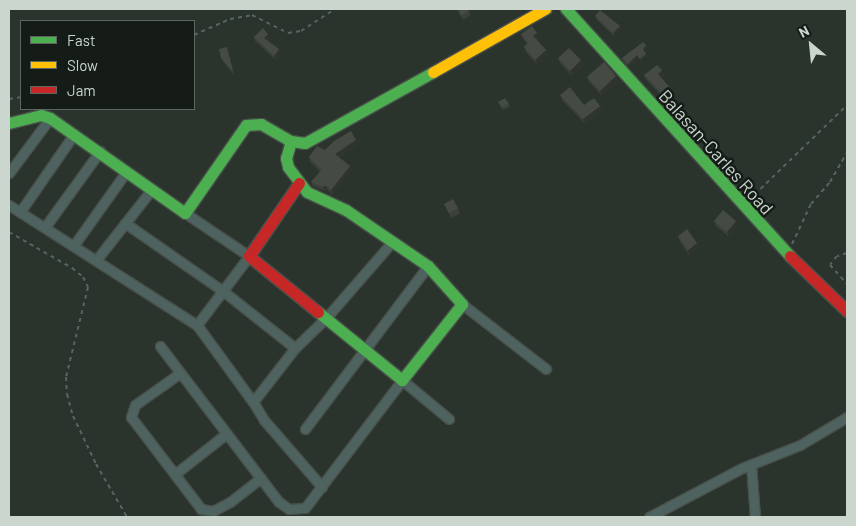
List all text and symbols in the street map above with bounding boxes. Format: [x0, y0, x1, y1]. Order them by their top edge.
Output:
legend [20, 20, 195, 110]
north arrow [786, 20, 836, 70]
text: N [796, 22, 812, 41]
text: Fast [67, 31, 95, 49]
text: Slow [67, 56, 98, 74]
text: Jam [67, 81, 96, 99]
street label: Balasan-Carles Road [654, 85, 778, 219]

